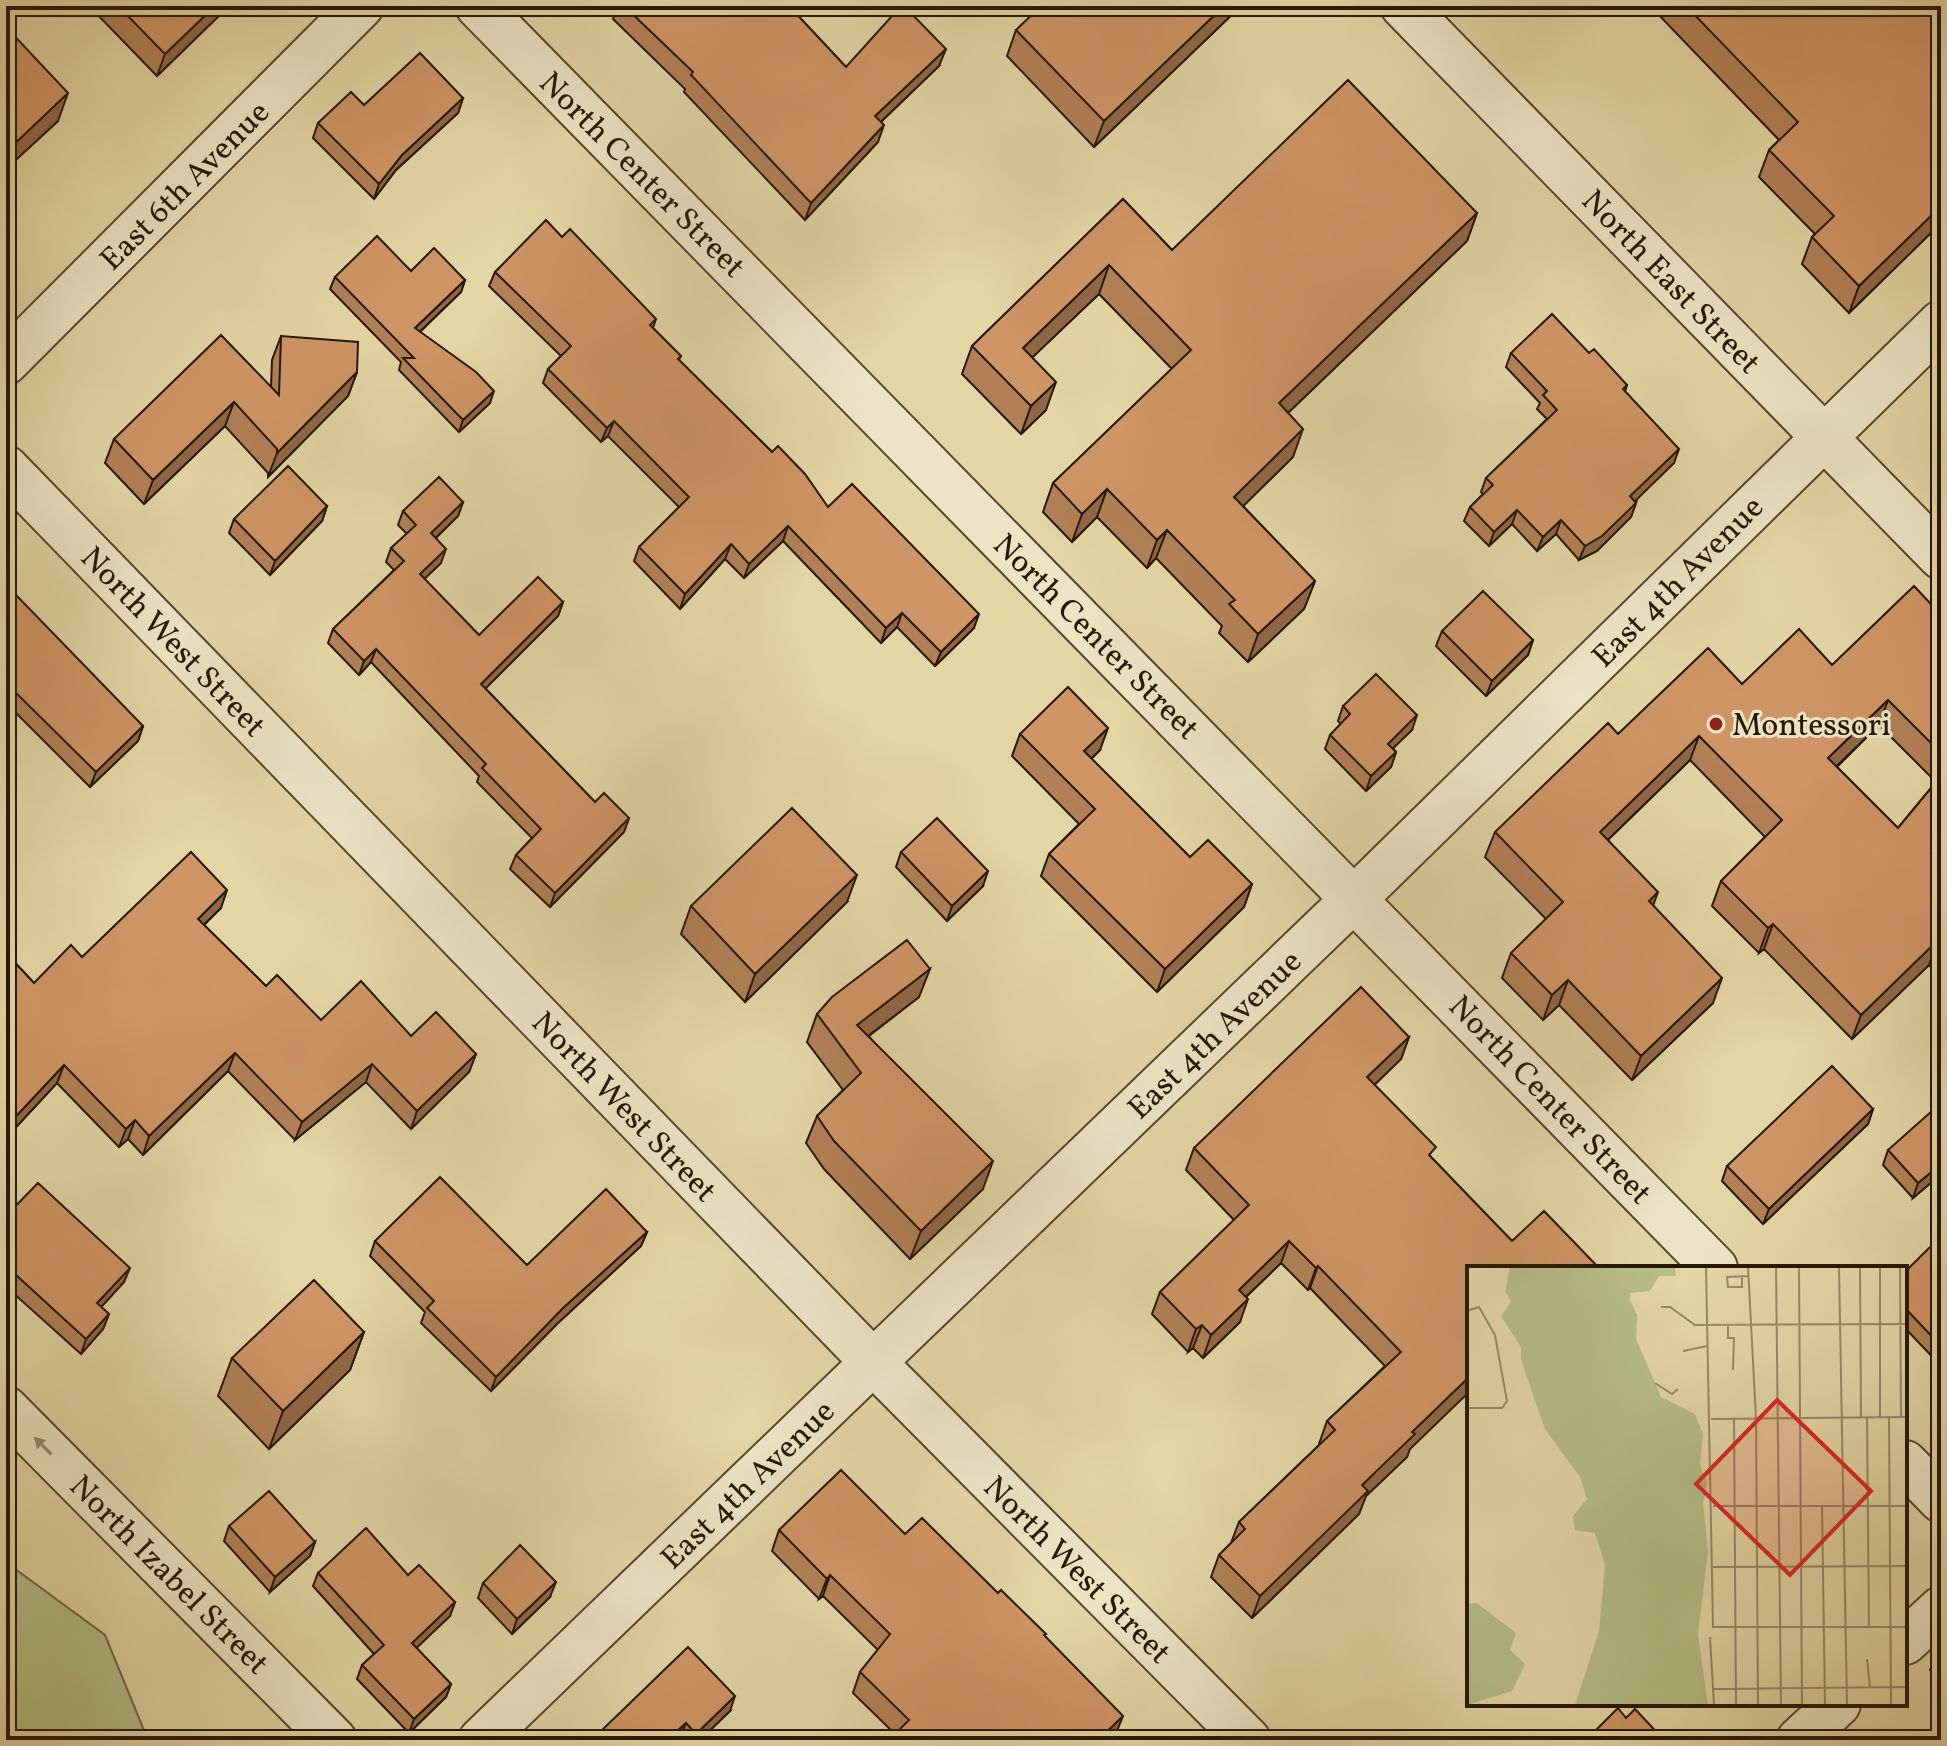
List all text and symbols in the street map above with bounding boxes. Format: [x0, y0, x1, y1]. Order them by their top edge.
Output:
street label: North Center Street [528, 63, 754, 289]
street label: East 6th Avenue [91, 92, 281, 282]
street label: North East Street [1570, 181, 1769, 385]
street label: East 4th Avenue [1583, 487, 1775, 679]
street label: North Center Street [982, 525, 1208, 751]
street label: North West Street [69, 538, 274, 748]
place label: Montessori [1732, 705, 1891, 749]
marker: Montessori [1707, 715, 1725, 733]
street label: East 4th Avenue [1119, 941, 1313, 1131]
street label: North Center Street [1437, 987, 1660, 1216]
street label: North West Street [520, 1003, 725, 1213]
inset map [1467, 1266, 1907, 1706]
street label: East 4th Avenue [652, 1391, 846, 1581]
one-way arrow [34, 1437, 53, 1456]
street label: North Izabel Street [58, 1466, 278, 1686]
street label: North West Street [972, 1467, 1180, 1675]

